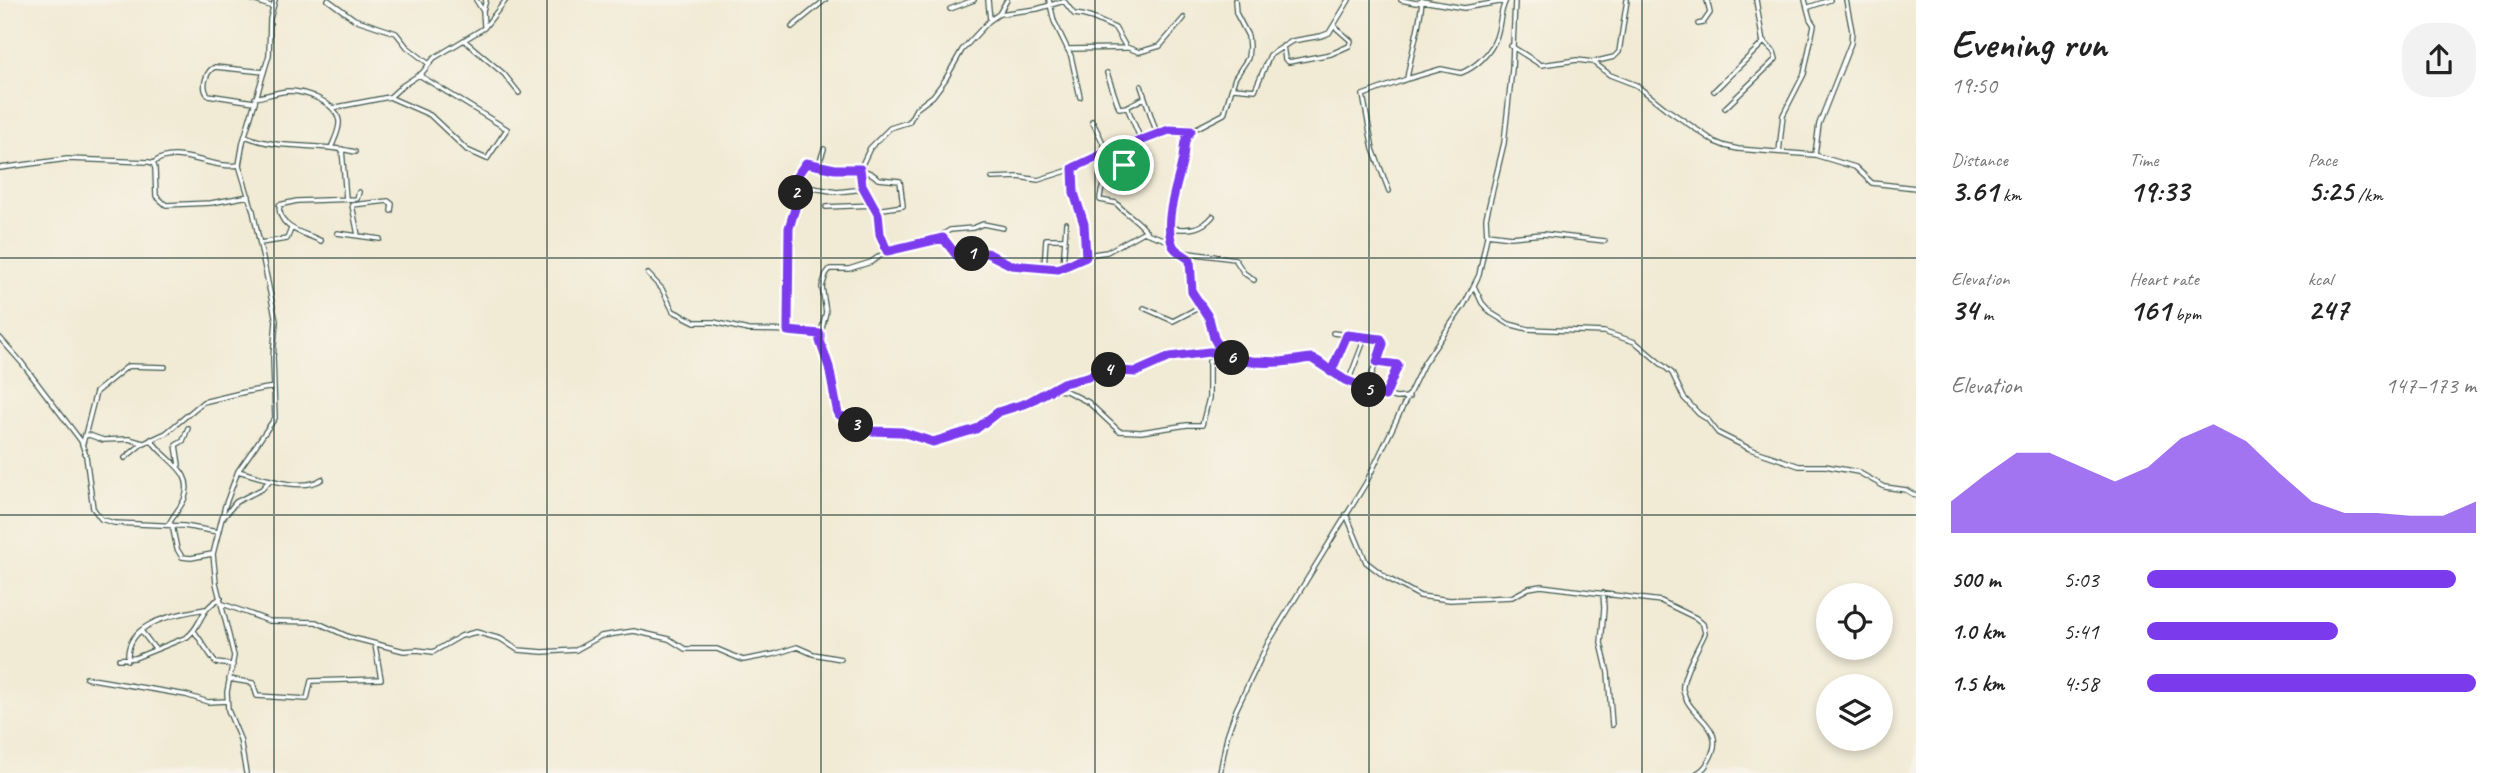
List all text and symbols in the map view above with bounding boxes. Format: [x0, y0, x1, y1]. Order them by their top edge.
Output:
text: Evening run [1951, 21, 2107, 68]
button: share [2402, 23, 2476, 97]
text: 19:50 [1951, 71, 1997, 100]
pin [1094, 135, 1154, 195]
icon: arrive [1105, 146, 1143, 184]
text: Distance [1951, 148, 2008, 172]
text: Time [2129, 148, 2158, 172]
text: Pace [2308, 148, 2337, 172]
text: 3.61 [1951, 172, 1998, 210]
text: 19:33 [2129, 172, 2189, 210]
text: 5:25 [2308, 172, 2353, 210]
pin: 2 [778, 176, 814, 210]
text: 2 [791, 180, 800, 204]
text: km [1998, 183, 2021, 207]
text: /km [2353, 183, 2383, 207]
pin: 1 [954, 236, 990, 272]
text: 1 [967, 241, 976, 265]
text: Elevation [1951, 267, 2009, 291]
text: Heart rate [2129, 267, 2199, 291]
text: kcal [2308, 267, 2333, 291]
text: 34 [1951, 291, 1978, 329]
text: 161 [2129, 291, 2170, 329]
text: 247 [2308, 291, 2348, 329]
text: m [1978, 302, 1993, 326]
text: bpm [2170, 302, 2201, 326]
pin: 6 [1214, 340, 1250, 376]
text: 6 [1227, 345, 1236, 369]
pin: 4 [1092, 352, 1126, 388]
text: 4 [1104, 357, 1113, 381]
text: Elevation [1951, 371, 2022, 400]
text: 147–173 m [2385, 371, 2476, 400]
pin: 5 [1352, 372, 1386, 408]
text: 5 [1364, 377, 1373, 401]
pin: 3 [838, 408, 874, 442]
text: 3 [851, 412, 860, 436]
text: 500 m [1951, 565, 2000, 594]
text: 5:03 [2063, 565, 2099, 594]
map controls [1816, 583, 1893, 751]
button: locate [1816, 583, 1893, 660]
text: 1.0 km [1951, 617, 2005, 646]
text: 5:41 [2063, 617, 2099, 646]
text: 1.5 km [1951, 669, 2004, 698]
text: 4:58 [2063, 669, 2099, 698]
button: layers [1816, 674, 1893, 751]

